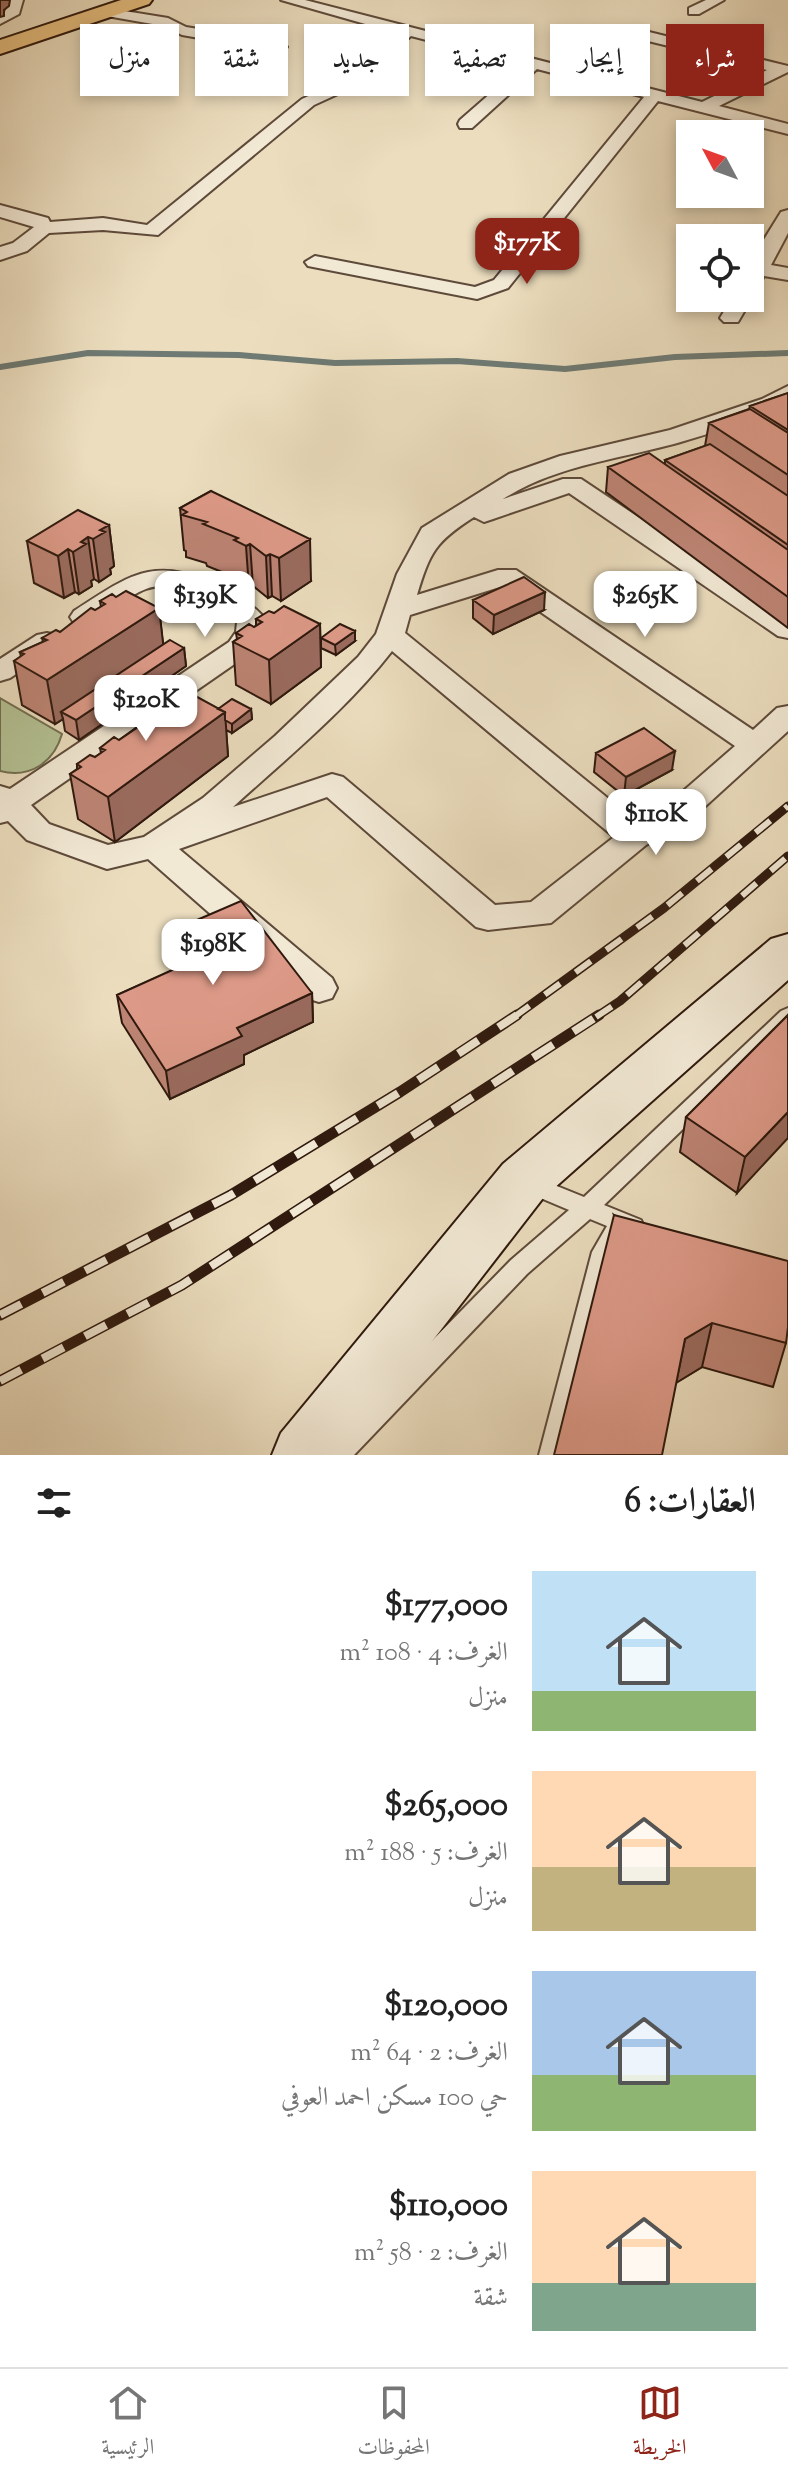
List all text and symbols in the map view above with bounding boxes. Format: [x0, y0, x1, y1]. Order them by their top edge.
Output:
chip: منزل [80, 24, 179, 96]
chip: شقة [195, 24, 288, 96]
chip: جديد [304, 24, 409, 96]
chip: تصفية [425, 24, 534, 96]
chip: إيجار [550, 24, 650, 96]
chip: شراء [666, 24, 764, 96]
north arrow [676, 120, 764, 208]
map controls [676, 120, 764, 312]
pin: $177K [471, 218, 583, 286]
button: locate [676, 224, 764, 312]
text: $177K [493, 225, 561, 262]
pin: $139K [149, 571, 261, 639]
pin: $265K [589, 571, 701, 639]
text: $139K [173, 578, 237, 615]
text: $265K [612, 578, 678, 615]
pin: $120K [90, 675, 202, 743]
text: $120K [112, 682, 180, 719]
pin: $110K [600, 789, 712, 857]
text: $110K [624, 796, 688, 833]
pin: $198K [157, 919, 269, 987]
text: $198K [180, 926, 246, 963]
text: العقارات: 6 [624, 1478, 756, 1527]
icon: filters [32, 1481, 76, 1525]
text: $177,000 [384, 1582, 508, 1631]
icon: home [596, 1603, 692, 1699]
text: الغرف: 4 · 108 m² [340, 1635, 508, 1672]
text: منزل [468, 1680, 508, 1717]
text: $265,000 [384, 1782, 508, 1831]
icon: home [596, 1803, 692, 1899]
text: الغرف: 5 · 188 m² [344, 1835, 508, 1872]
text: منزل [468, 1880, 508, 1917]
text: $120,000 [384, 1982, 508, 2031]
icon: home [596, 2003, 692, 2099]
text: الغرف: 2 · 64 m² [350, 2035, 508, 2072]
text: حي 100 مسكن احمد العوفي [281, 2080, 508, 2117]
text: $110,000 [389, 2182, 508, 2231]
icon: home [596, 2203, 692, 2299]
text: الغرف: 2 · 58 m² [354, 2235, 508, 2272]
text: شقة [474, 2280, 508, 2317]
tab: الرئيسية [102, 2381, 154, 2468]
tab: المحفوظات [357, 2381, 430, 2468]
tab: الخريطة [633, 2381, 686, 2468]

